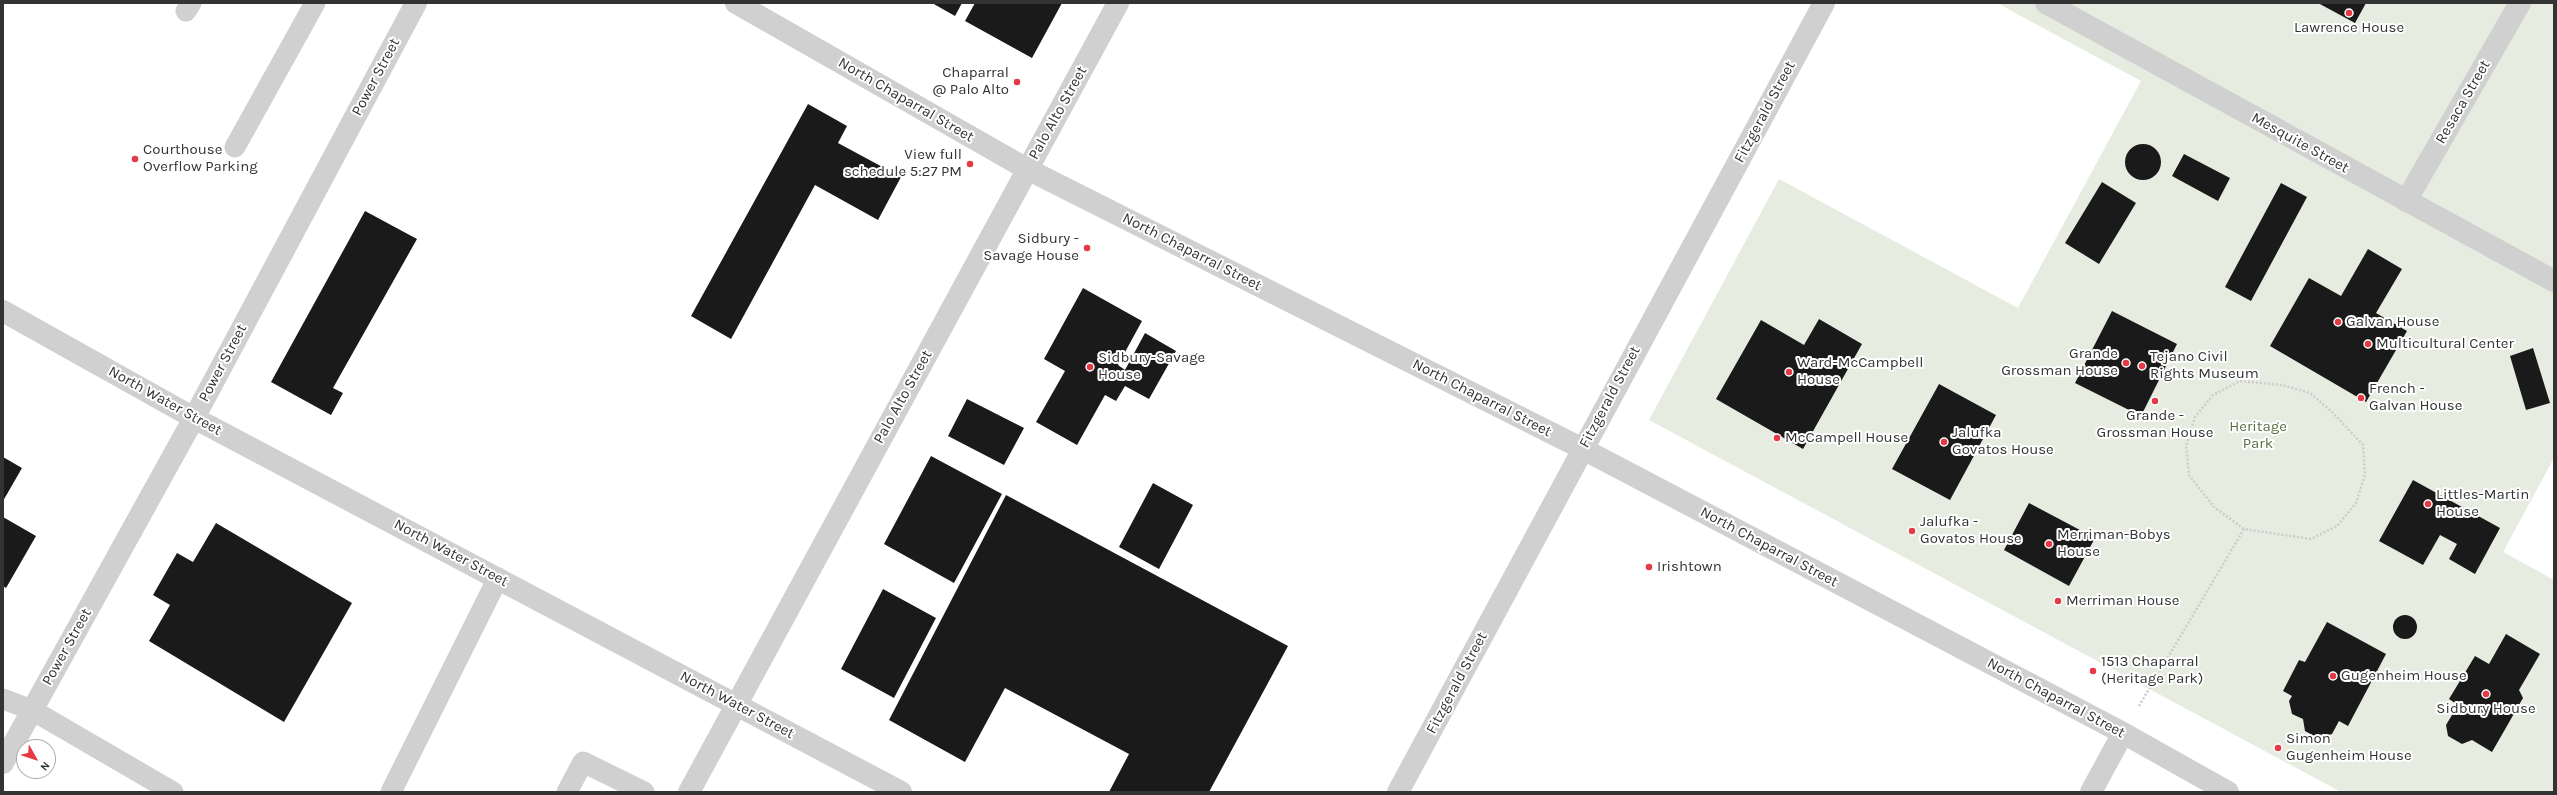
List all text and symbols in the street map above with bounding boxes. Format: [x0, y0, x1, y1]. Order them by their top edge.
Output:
marker: Lawrence House [2344, 8, 2354, 18]
place label: Lawrence House [2294, 19, 2404, 37]
street label: Power Street [348, 35, 404, 119]
street label: North Chaparral Street [835, 54, 977, 146]
street label: Resaca Street [2432, 57, 2494, 147]
street label: Fitzgerald Street [1731, 58, 1799, 166]
street label: Palo Alto Street [1025, 63, 1091, 163]
place label: Chaparral @ Palo Alto [932, 64, 1009, 99]
marker: Chaparral @ Palo Alto [1012, 77, 1022, 87]
street label: Mesquite Street [2248, 109, 2352, 177]
place label: Courthouse Overflow Parking [143, 141, 258, 176]
place label: View full schedule 5:27 PM [844, 146, 962, 181]
marker: Courthouse Overflow Parking [130, 154, 140, 164]
marker: View full schedule 5:27 PM [965, 159, 975, 169]
street label: North Chaparral Street [1119, 209, 1265, 295]
place label: Sidbury - Savage House [983, 230, 1079, 265]
marker: Sidbury - Savage House [1082, 243, 1092, 253]
place label: Galvan House [2346, 313, 2439, 331]
marker: Galvan House [2333, 317, 2343, 327]
street label: Power Street [195, 321, 251, 405]
place label: Multicultural Center [2376, 335, 2514, 353]
marker: Multicultural Center [2363, 339, 2373, 349]
street label: Fitzgerald Street [1576, 343, 1644, 451]
place label: Grande Grossman House [2001, 345, 2118, 380]
street label: Palo Alto Street [870, 347, 936, 447]
place label: Tejano Civil Rights Museum [2150, 348, 2259, 383]
place label: Sidbury-Savage House [1098, 349, 1205, 384]
place label: Ward-McCampbell House [1797, 354, 1923, 389]
street label: North Chaparral Street [1409, 355, 1555, 441]
marker: Grande Grossman House [2121, 358, 2131, 368]
marker: Tejano Civil Rights Museum [2137, 361, 2147, 371]
street label: North Water Street [105, 362, 225, 440]
marker: Sidbury-Savage House [1085, 362, 1095, 372]
marker: Ward-McCampbell House [1784, 367, 1794, 377]
place label: French - Galvan House [2369, 380, 2462, 415]
marker: French - Galvan House [2356, 393, 2366, 403]
marker: Grande - Grossman House [2150, 396, 2160, 406]
place label: Grande - Grossman House [2097, 407, 2213, 442]
park label: Heritage Park [2229, 418, 2287, 453]
place label: Jalufka Govatos House [1952, 424, 2054, 459]
place label: McCampell House [1785, 429, 1908, 447]
marker: McCampell House [1772, 433, 1782, 443]
marker: Jalufka Govatos House [1939, 437, 1949, 447]
place label: Littles-Martin House [2436, 486, 2529, 521]
marker: Littles-Martin House [2423, 499, 2433, 509]
street label: North Chaparral Street [1697, 503, 1841, 591]
place label: Jalufka - Govatos House [1920, 513, 2022, 548]
street label: North Water Street [391, 515, 511, 591]
marker: Jalufka - Govatos House [1907, 526, 1917, 536]
place label: Merriman-Bobys House [2057, 526, 2171, 561]
marker: Merriman-Bobys House [2044, 539, 2054, 549]
place label: Irishtown [1657, 558, 1722, 576]
marker: Irishtown [1644, 562, 1654, 572]
place label: Merriman House [2066, 592, 2180, 610]
marker: Merriman House [2053, 596, 2063, 606]
street label: Power Street [38, 605, 96, 689]
street label: Fitzgerald Street [1423, 629, 1491, 737]
place label: 1513 Chaparral (Heritage Park) [2101, 653, 2203, 688]
street label: North Chaparral Street [1984, 654, 2128, 742]
marker: 1513 Chaparral (Heritage Park) [2088, 666, 2098, 676]
street label: North Water Street [677, 667, 797, 743]
place label: Gugenheim House [2341, 667, 2467, 685]
marker: Gugenheim House [2328, 671, 2338, 681]
marker: Sidbury House [2481, 689, 2491, 699]
place label: Sidbury House [2436, 700, 2536, 718]
place label: Simon Gugenheim House [2286, 730, 2412, 765]
north arrow [16, 739, 56, 779]
marker: Simon Gugenheim House [2273, 743, 2283, 753]
text: N [37, 759, 52, 773]

